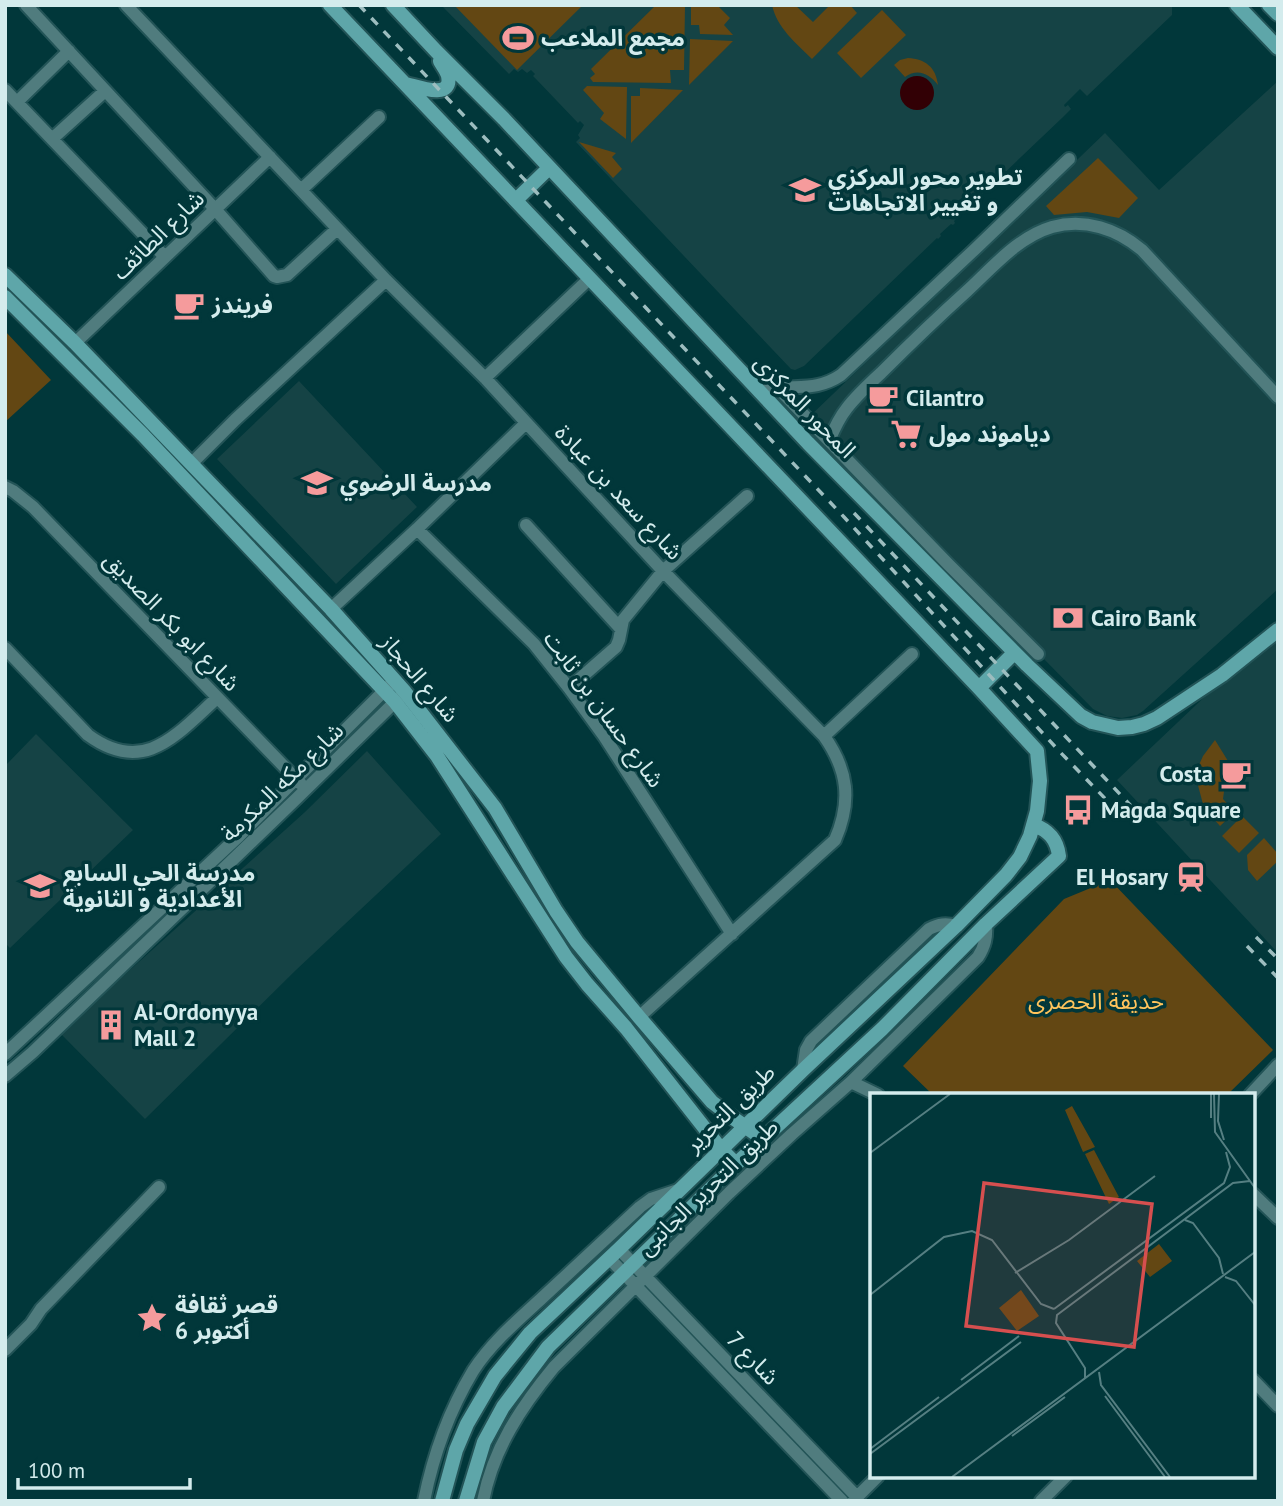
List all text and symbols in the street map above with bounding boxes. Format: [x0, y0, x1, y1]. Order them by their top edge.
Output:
sports icon: مجمع الملاعب [501, 21, 535, 55]
place label: مجمع الملاعب [541, 23, 685, 55]
place label: تطوير محور المركزي و تغيير الاتجاهات [828, 162, 1023, 217]
school or university icon: تطوير محور المركزي و تغيير الاتجاهات [788, 173, 822, 207]
street label: شارع الطائف [106, 184, 212, 288]
cafe icon: فريندز [172, 288, 206, 322]
place label: فريندز [211, 290, 273, 319]
street label: المحور المركزى [748, 347, 862, 464]
cafe icon: Cilantro [866, 381, 900, 415]
place label: Cilantro [906, 383, 984, 412]
supermarket icon: دياموند مول [889, 417, 923, 451]
street label: شارع سعد بن عبادة [547, 418, 690, 568]
place label: دياموند مول [929, 419, 1051, 448]
school or university icon: مدرسة الرضوي [300, 466, 334, 500]
place label: مدرسة الرضوي [340, 468, 492, 501]
street label: شارع ابو بكر الصديق [96, 544, 247, 699]
bank icon: Cairo Bank [1051, 601, 1085, 635]
place label: Cairo Bank [1091, 603, 1197, 632]
street label: شارع حسان بن ثابت [535, 625, 671, 795]
street label: شارع الحجاز [372, 627, 466, 730]
street label: شارع مكه المكرمة [214, 716, 351, 850]
cafe icon: Costa [1219, 757, 1253, 791]
place label: Costa [1159, 759, 1213, 788]
bus stop icon: Magda Square [1061, 793, 1095, 827]
place label: Magda Square [1101, 795, 1241, 824]
place label: مدرسة الحي السابع الأعدادية و الثانوية [63, 858, 255, 913]
station icon: El Hosary [1174, 860, 1208, 894]
place label: El Hosary [1076, 862, 1169, 891]
school or university icon: مدرسة الحي السابع الأعدادية و الثانوية [23, 869, 57, 903]
park label: حديقة الحصرى [1028, 986, 1164, 1015]
place label: Al-Ordonyya Mall 2 [134, 997, 258, 1052]
building icon: Al-Ordonyya Mall 2 [94, 1008, 128, 1042]
street label: طريق التحرير [678, 1057, 781, 1159]
inset map [870, 1093, 1255, 1478]
street label: طريق التحرير الجانبى [631, 1112, 784, 1261]
place label: قصر ثقافة 6 أكتوبر [175, 1290, 278, 1345]
place icon: قصر ثقافة 6 أكتوبر [135, 1301, 169, 1335]
street label: شارع 7 [719, 1325, 786, 1393]
scale bar [18, 1446, 189, 1490]
text: 100 m [28, 1457, 85, 1484]

